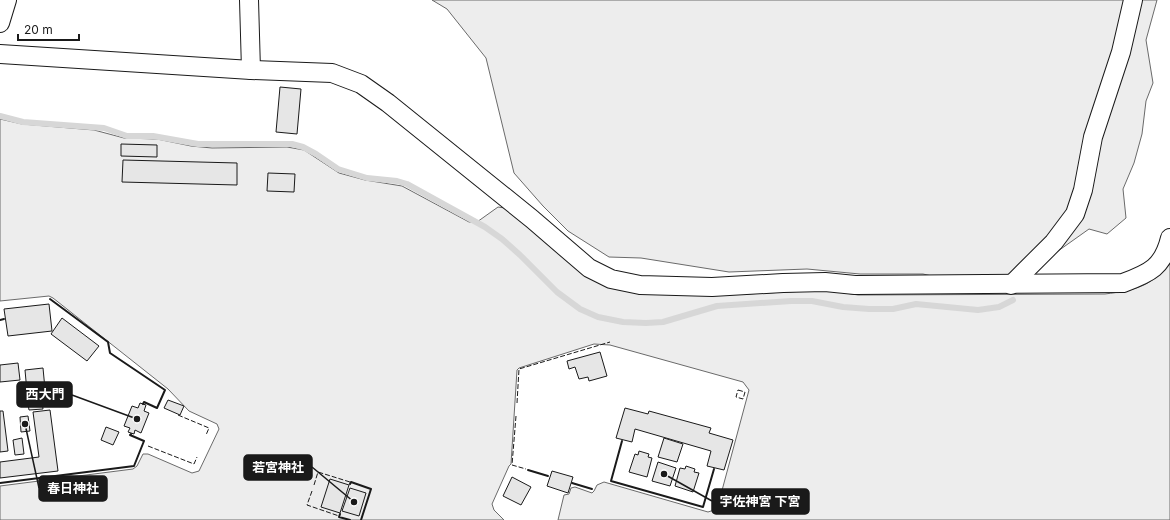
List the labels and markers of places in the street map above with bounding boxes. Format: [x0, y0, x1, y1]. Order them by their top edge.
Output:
callout: 西大門 [17, 382, 72, 407]
callout: 若宮神社 [244, 455, 312, 480]
callout: 春日神社 [39, 476, 107, 501]
callout: 宇佐神宮 下宮 [712, 489, 809, 514]

